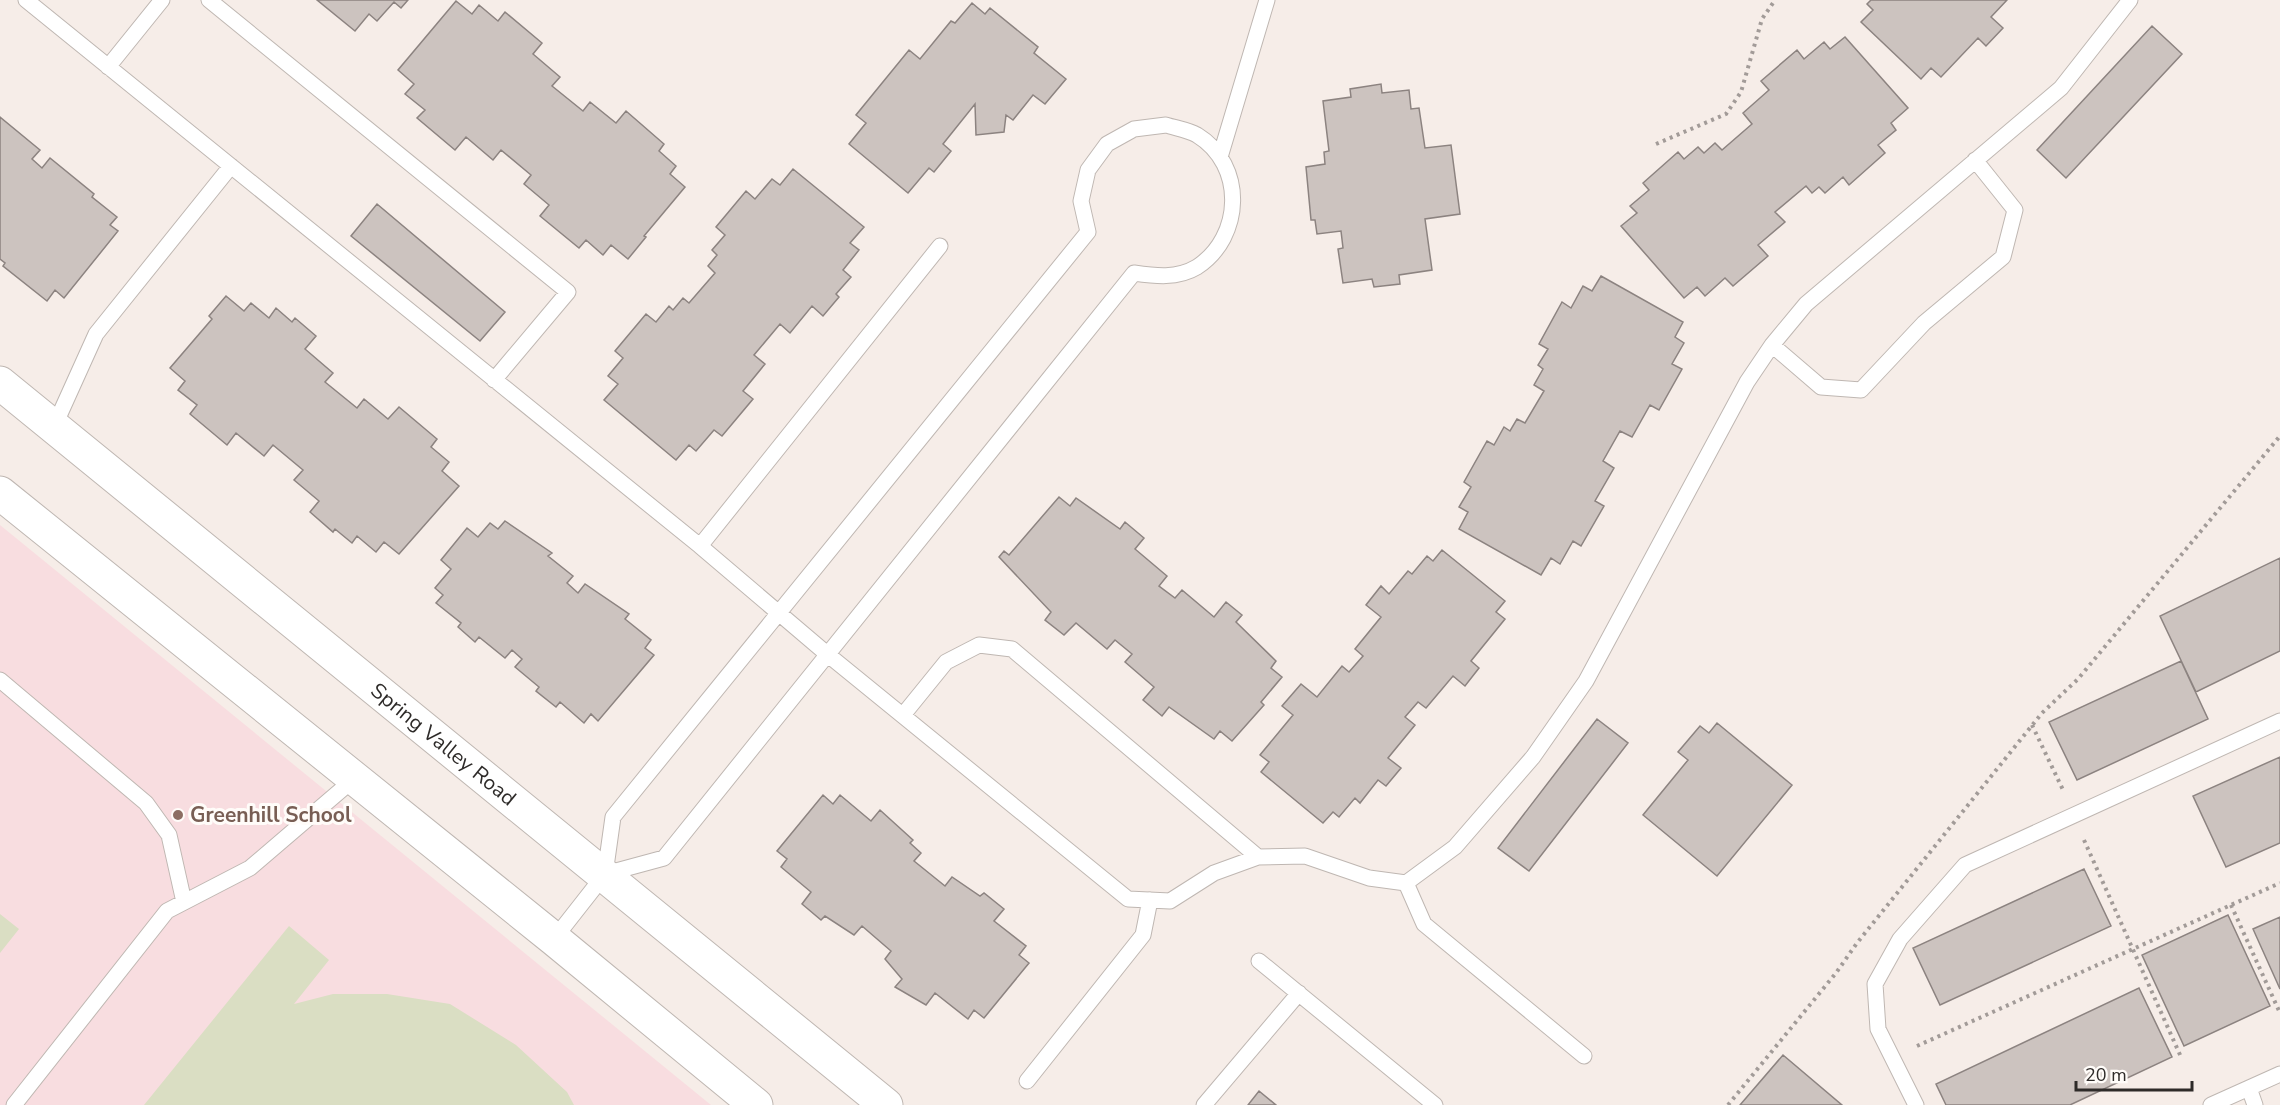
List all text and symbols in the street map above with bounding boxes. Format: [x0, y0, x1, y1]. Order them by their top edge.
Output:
street label: Spring Valley Road [365, 677, 522, 812]
place label: Greenhill School [190, 801, 352, 829]
marker: Greenhill School [171, 808, 185, 822]
scale bar [2076, 1054, 2192, 1092]
text: 20 m [2085, 1063, 2127, 1087]

